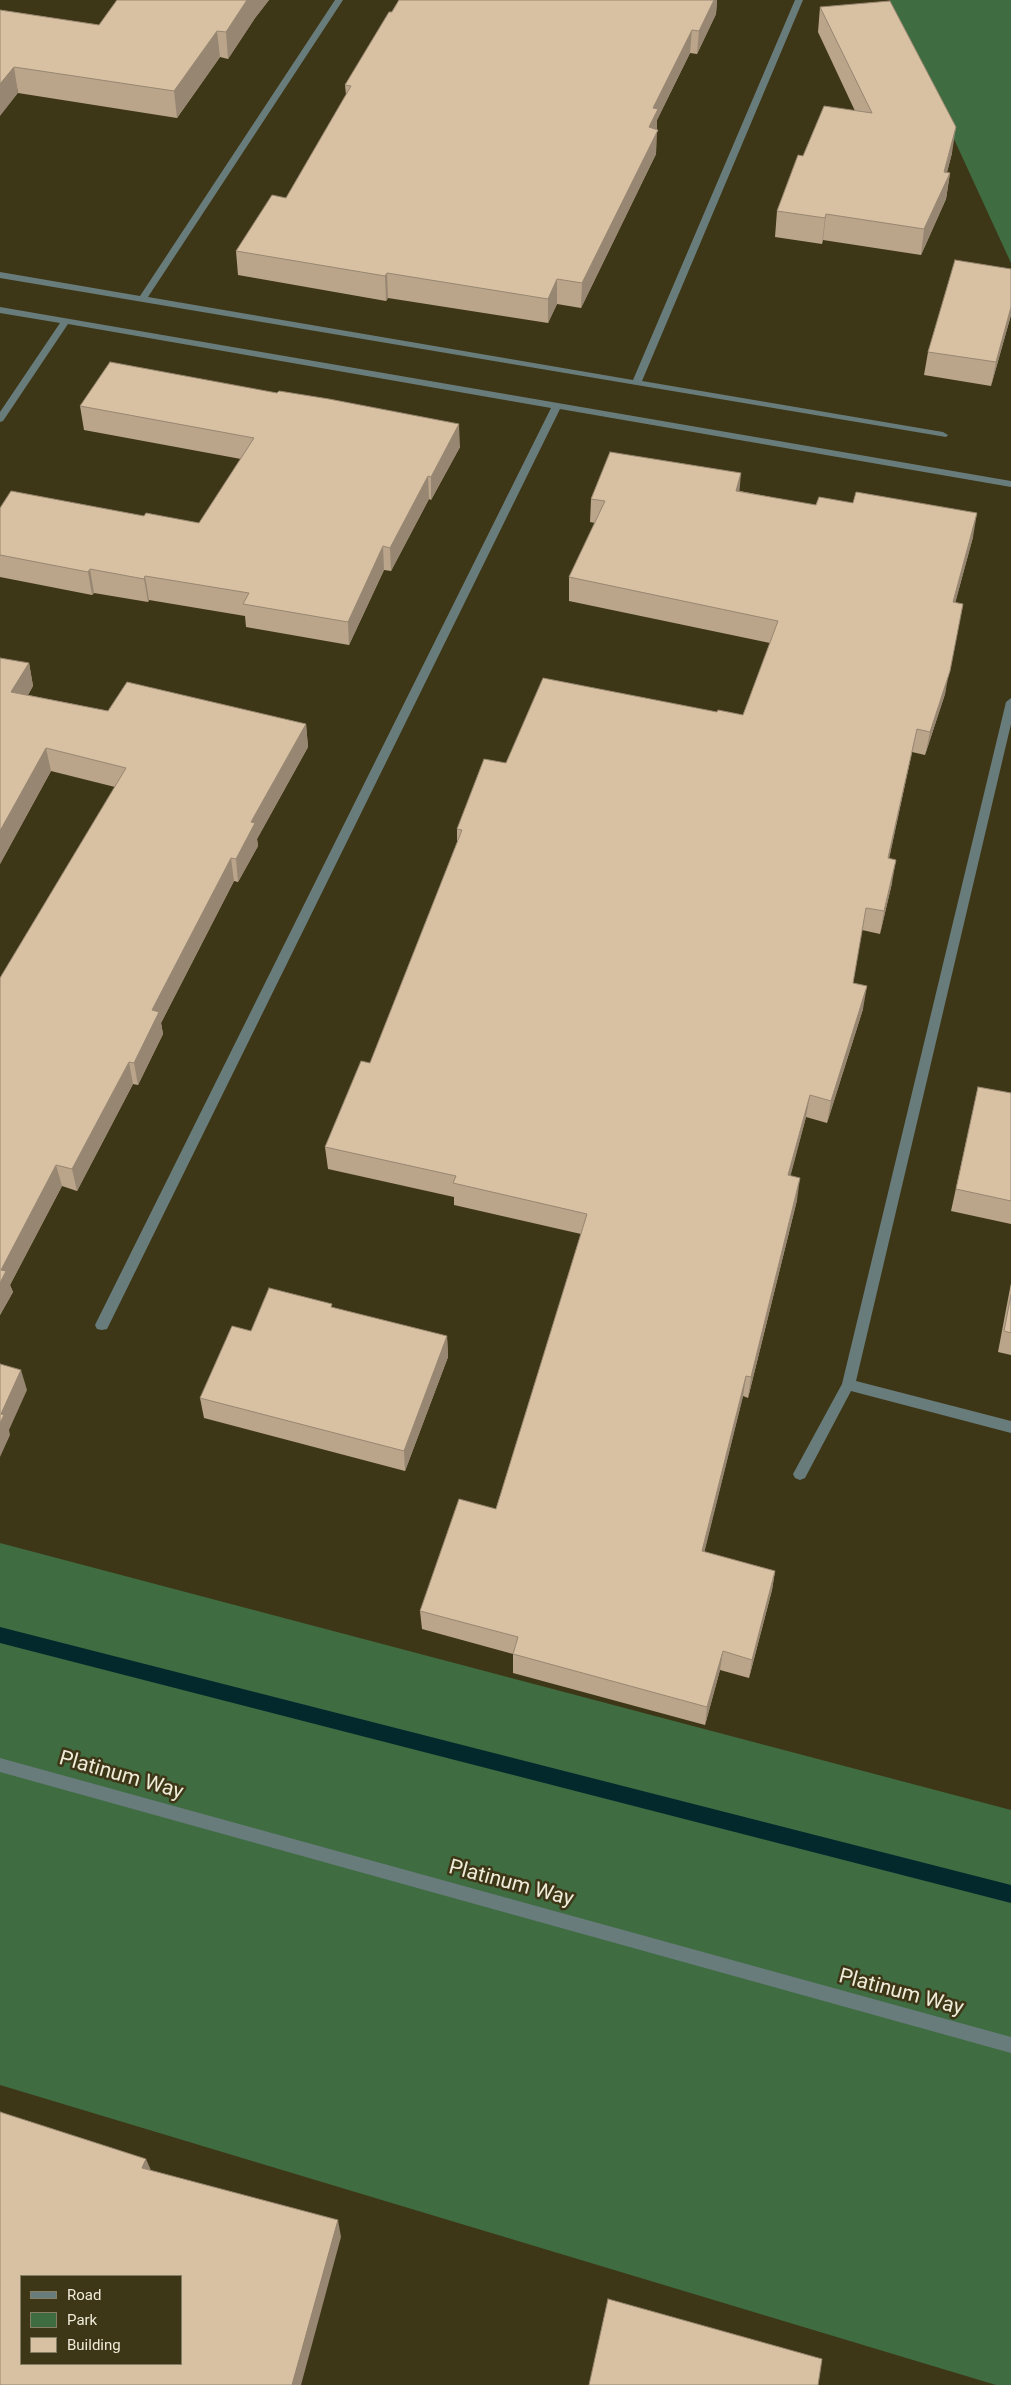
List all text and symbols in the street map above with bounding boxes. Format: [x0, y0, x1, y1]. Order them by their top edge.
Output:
street label: Platinum Way [56, 1746, 186, 1806]
street label: Platinum Way [446, 1855, 576, 1913]
street label: Platinum Way [836, 1964, 966, 2022]
legend [20, 2275, 182, 2365]
text: Road [67, 2286, 101, 2304]
text: Park [67, 2311, 97, 2329]
text: Building [67, 2336, 121, 2354]

